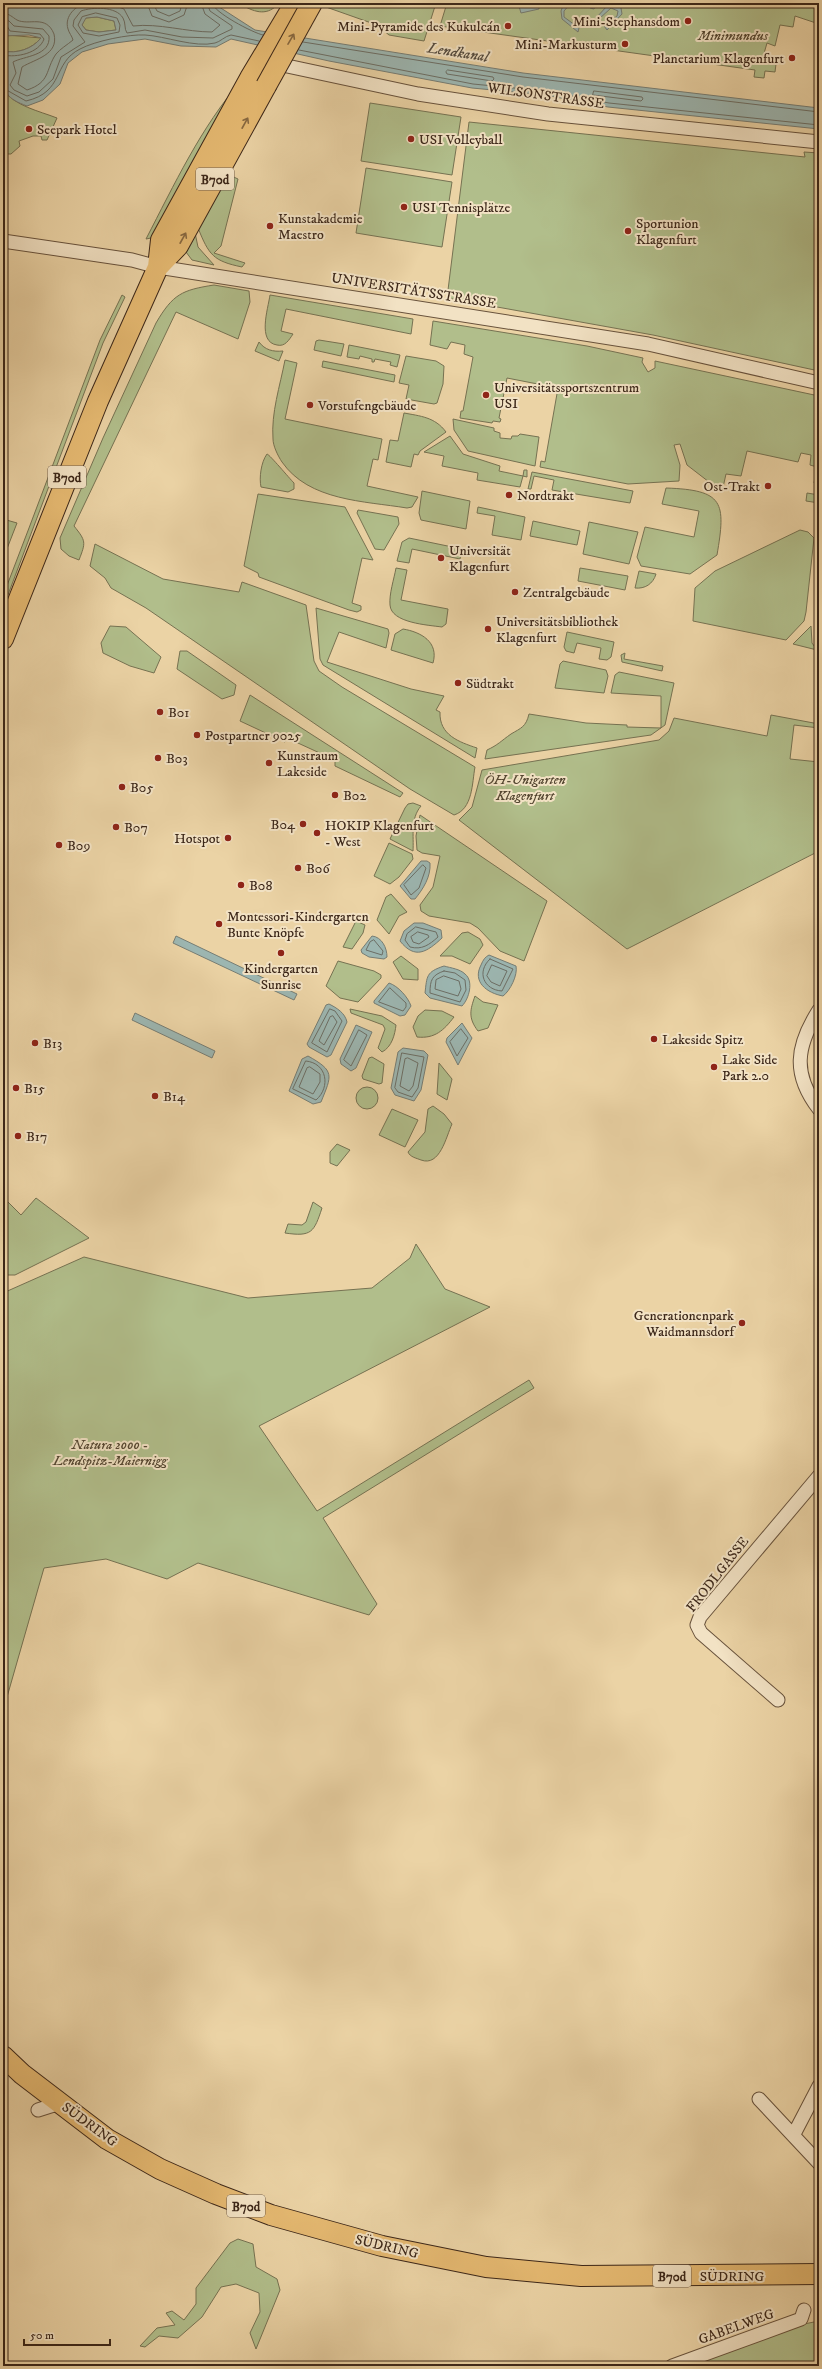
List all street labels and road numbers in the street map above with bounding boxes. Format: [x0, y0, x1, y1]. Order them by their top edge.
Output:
street label: WILSONSTRASSE [485, 79, 606, 113]
road number: B70d [196, 168, 234, 190]
street label: UNIVERSITÄTSSTRASSE [330, 269, 498, 313]
road number: B70d [48, 466, 86, 488]
street label: FRODLGASSE [683, 1533, 753, 1616]
street label: SÜDRING [58, 2099, 121, 2151]
road number: B70d [227, 2195, 265, 2217]
street label: SÜDRING [353, 2231, 421, 2263]
road number: B70d [653, 2265, 691, 2287]
street label: SÜDRING [700, 2268, 765, 2286]
street label: GABELWEG [696, 2305, 777, 2349]

